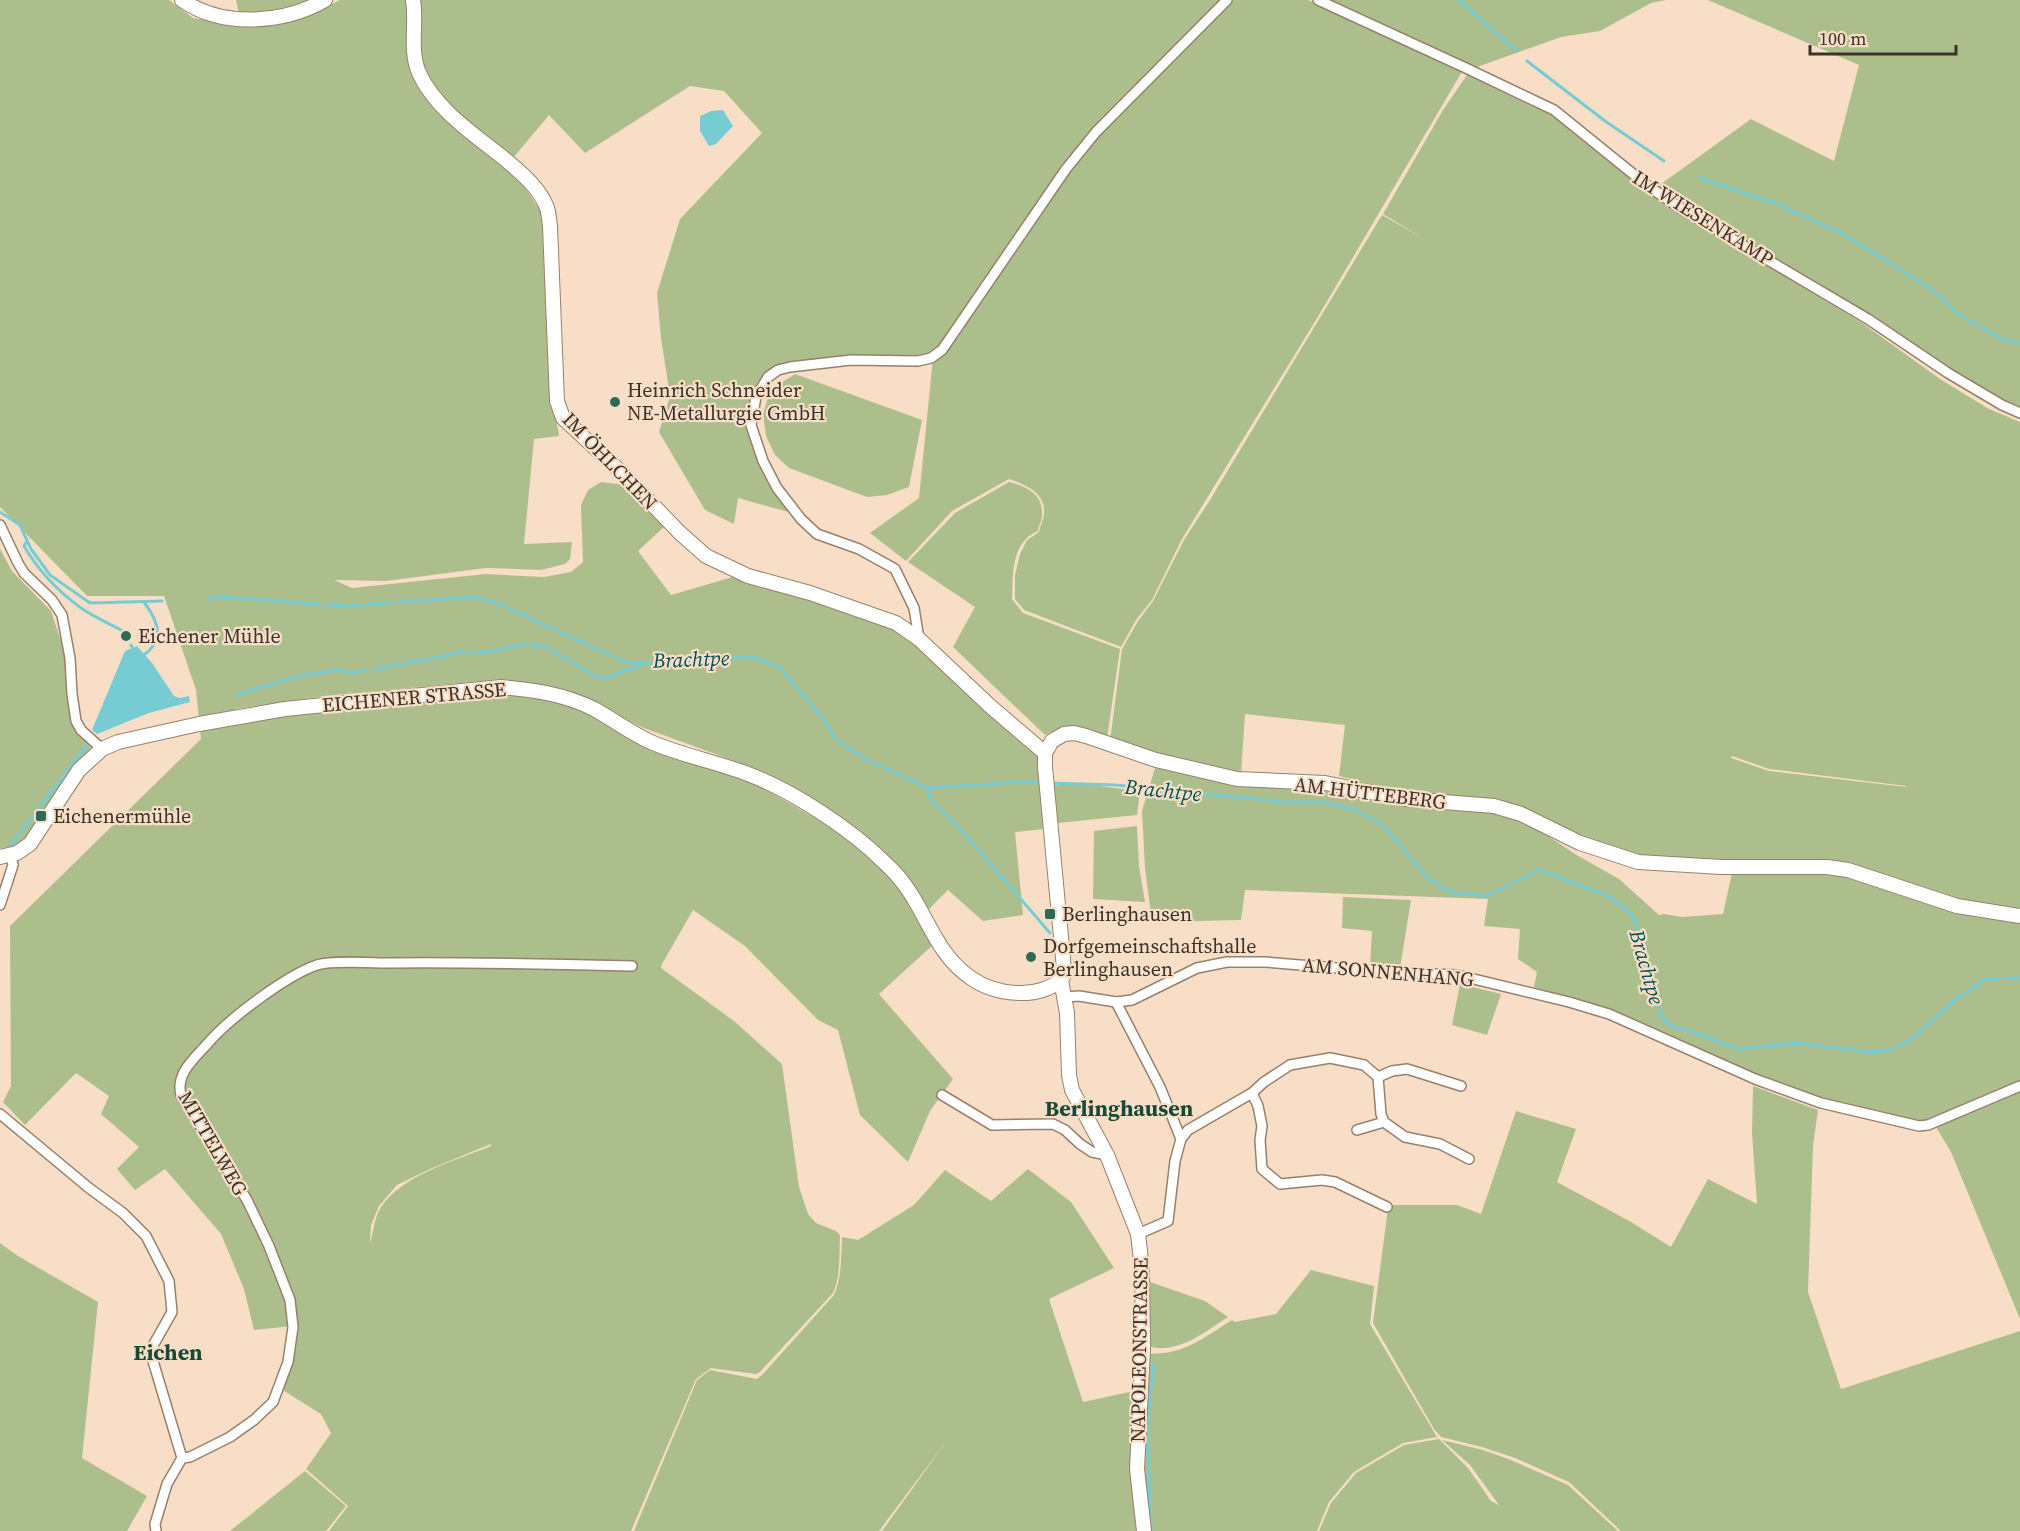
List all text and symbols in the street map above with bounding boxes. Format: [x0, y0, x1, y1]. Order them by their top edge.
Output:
scale bar [1810, 18, 1956, 56]
text: 100 m [1819, 26, 1866, 51]
street label: IM WIESENKAMP [1627, 163, 1779, 273]
place label: Heinrich Schneider NE-Metallurgie GmbH [627, 376, 826, 427]
marker: Heinrich Schneider NE-Metallurgie GmbH [608, 395, 622, 409]
street label: IM ÖHLCHEN [556, 406, 664, 516]
place label: Eichener Mühle [138, 622, 281, 650]
marker: Eichener Mühle [119, 629, 133, 643]
water label: Brachtpe [651, 643, 730, 675]
street label: EICHENER STRASSE [321, 675, 507, 719]
street label: AM HÜTTEBERG [1292, 770, 1448, 816]
water label: Brachtpe [1122, 771, 1203, 808]
place label: Eichenermühle [53, 802, 191, 830]
marker: Eichenermühle [34, 809, 48, 823]
place label: Berlinghausen [1062, 900, 1192, 928]
marker: Berlinghausen [1043, 907, 1057, 921]
water label: Brachtpe [1622, 925, 1672, 1008]
place label: Dorfgemeinschaftshalle Berlinghausen [1043, 932, 1256, 983]
marker: Dorfgemeinschaftshalle Berlinghausen [1024, 950, 1038, 964]
street label: AM SONNENHANG [1301, 951, 1475, 993]
street label: MITTELWEG [172, 1085, 254, 1201]
district label: Berlinghausen [1045, 1093, 1194, 1123]
street label: NAPOLEONSTRASSE [1123, 1257, 1155, 1443]
district label: Eichen [133, 1337, 203, 1367]

